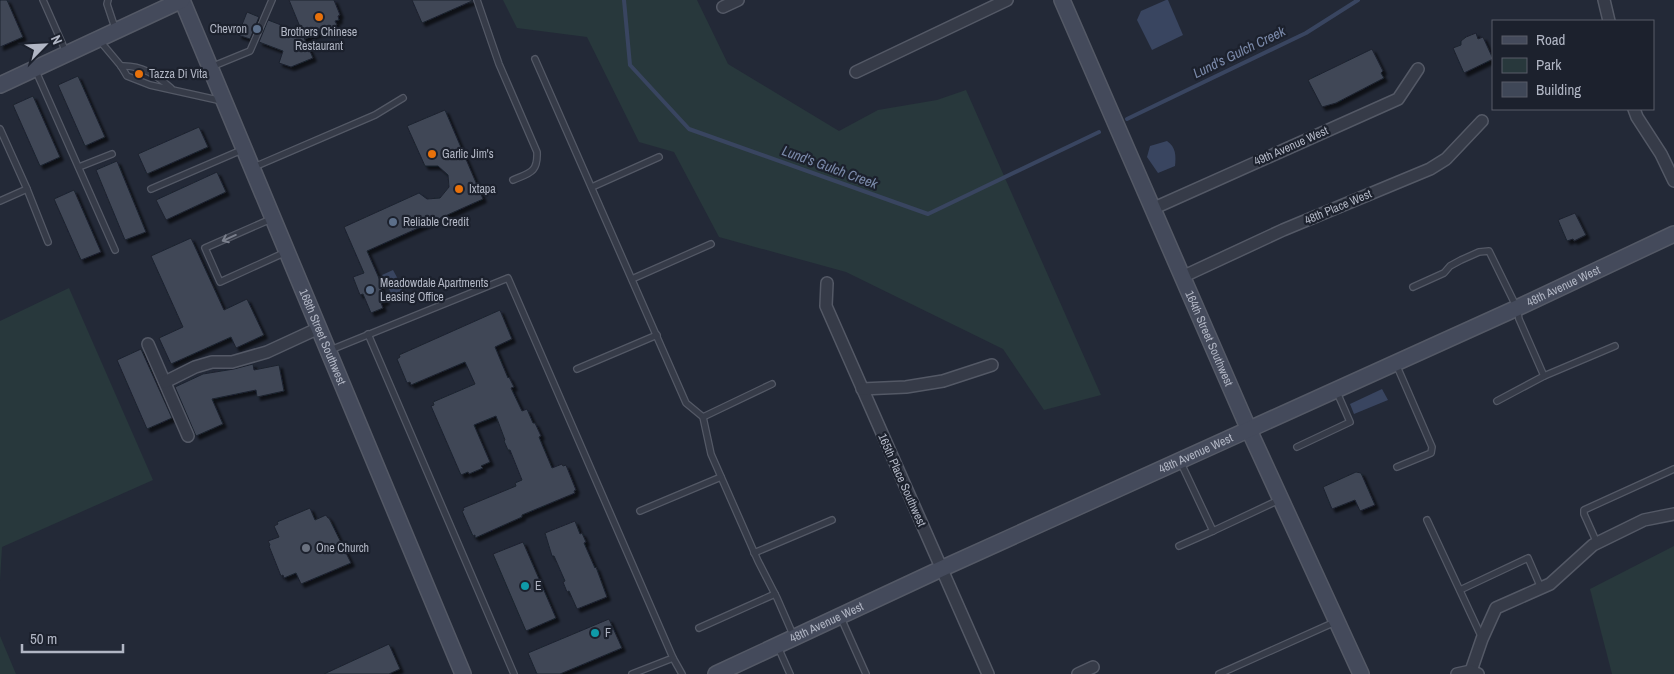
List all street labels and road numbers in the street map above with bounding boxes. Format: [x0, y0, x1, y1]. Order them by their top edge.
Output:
street label: 49th Avenue West [1251, 122, 1331, 169]
street label: 48th Place West [1302, 186, 1374, 228]
street label: 48th Avenue West [1524, 262, 1603, 310]
street label: 168th Street Southwest [295, 286, 350, 388]
street label: 164th Street Southwest [1181, 288, 1237, 389]
street label: 48th Avenue West [1156, 430, 1236, 477]
street label: 165th Place Southwest [874, 431, 930, 529]
street label: 48th Avenue West [787, 598, 866, 646]

